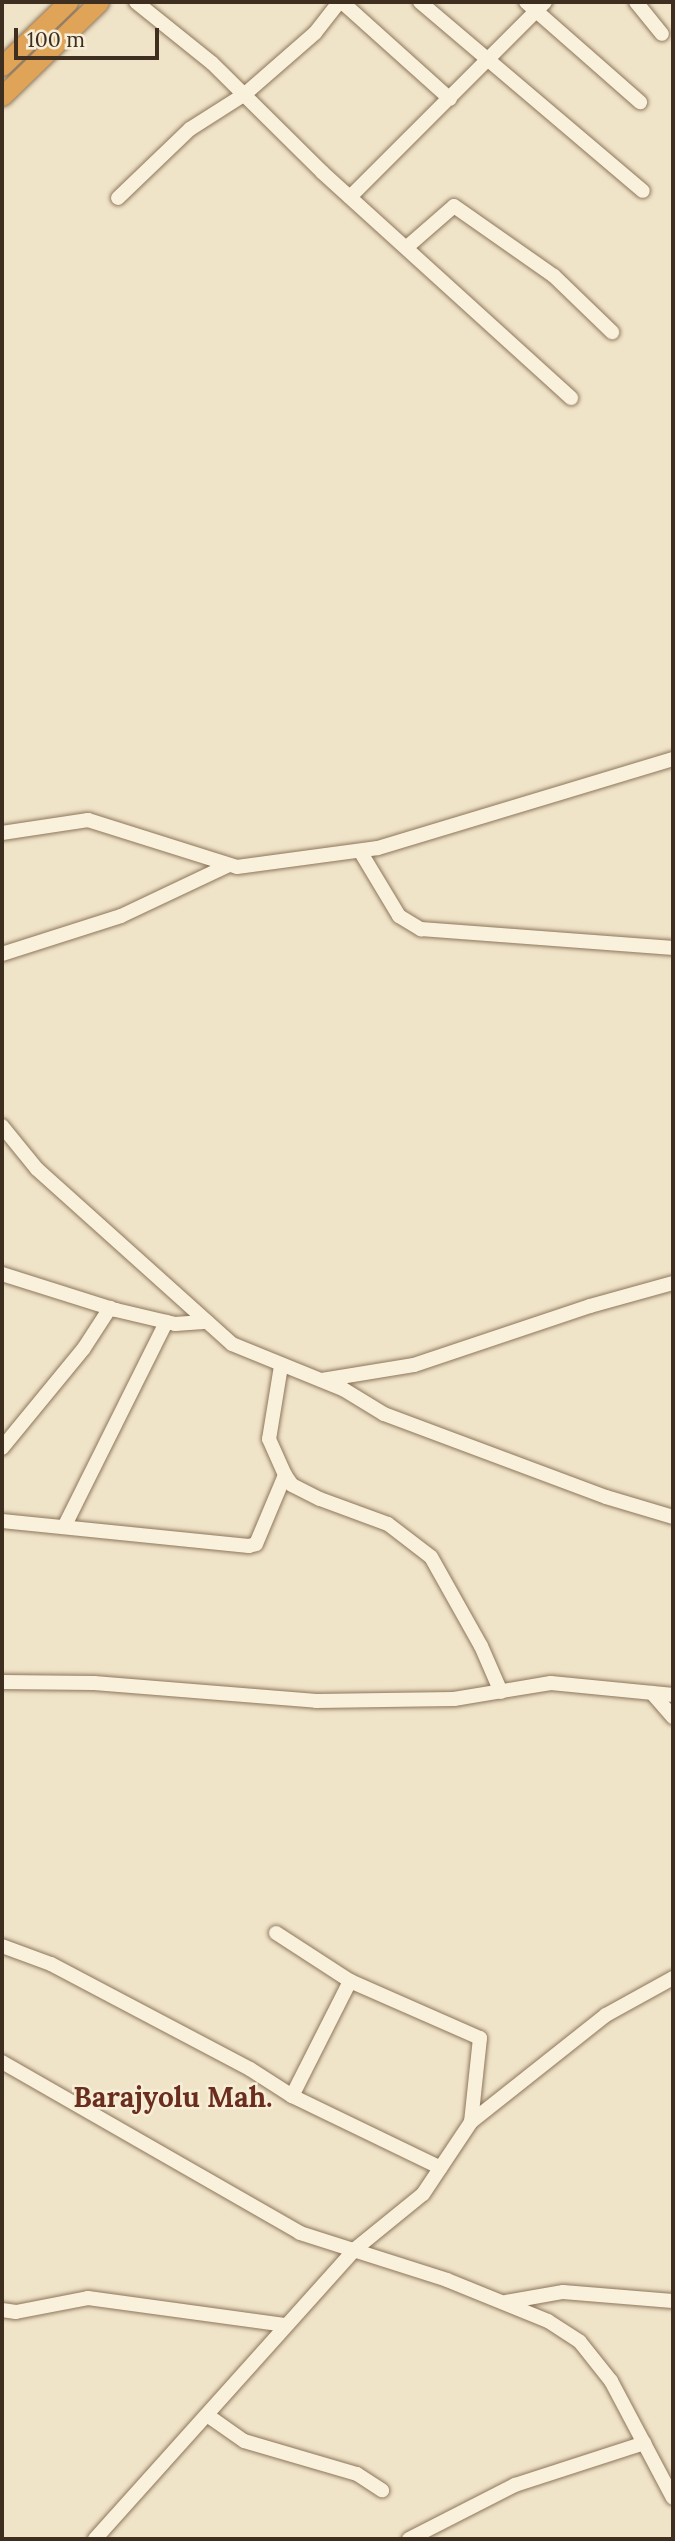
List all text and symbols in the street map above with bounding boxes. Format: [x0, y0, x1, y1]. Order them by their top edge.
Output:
scale bar [18, 14, 163, 58]
text: 100 m [27, 26, 85, 53]
district label: Barajyolu Mah. [73, 2080, 273, 2114]

